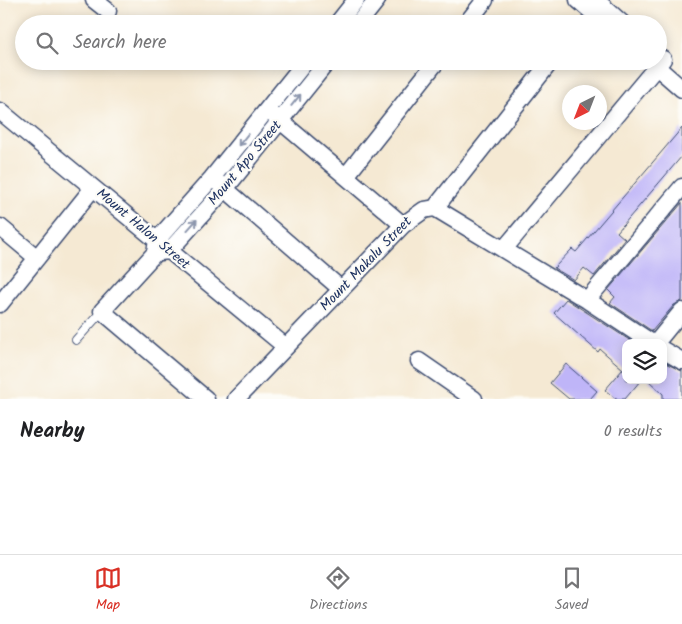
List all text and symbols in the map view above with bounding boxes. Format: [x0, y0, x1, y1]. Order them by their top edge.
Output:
search box [15, 15, 667, 70]
text: Search here [73, 28, 167, 58]
icon: search [33, 29, 61, 57]
north arrow [562, 85, 607, 130]
one-way arrow [291, 94, 302, 107]
street label: Mount Apo Street [203, 115, 288, 210]
one-way arrow [237, 133, 248, 146]
street label: Mount Halon Street [91, 183, 195, 275]
street label: Mount Makalu Street [315, 211, 418, 316]
one-way arrow [186, 219, 198, 232]
map controls [622, 339, 667, 384]
button: layers [622, 339, 667, 384]
text: Nearby [20, 415, 85, 448]
text: 0 results [604, 419, 662, 444]
tab: Map [94, 564, 122, 616]
tab: Directions [309, 564, 367, 616]
tab: Saved [555, 564, 588, 616]

